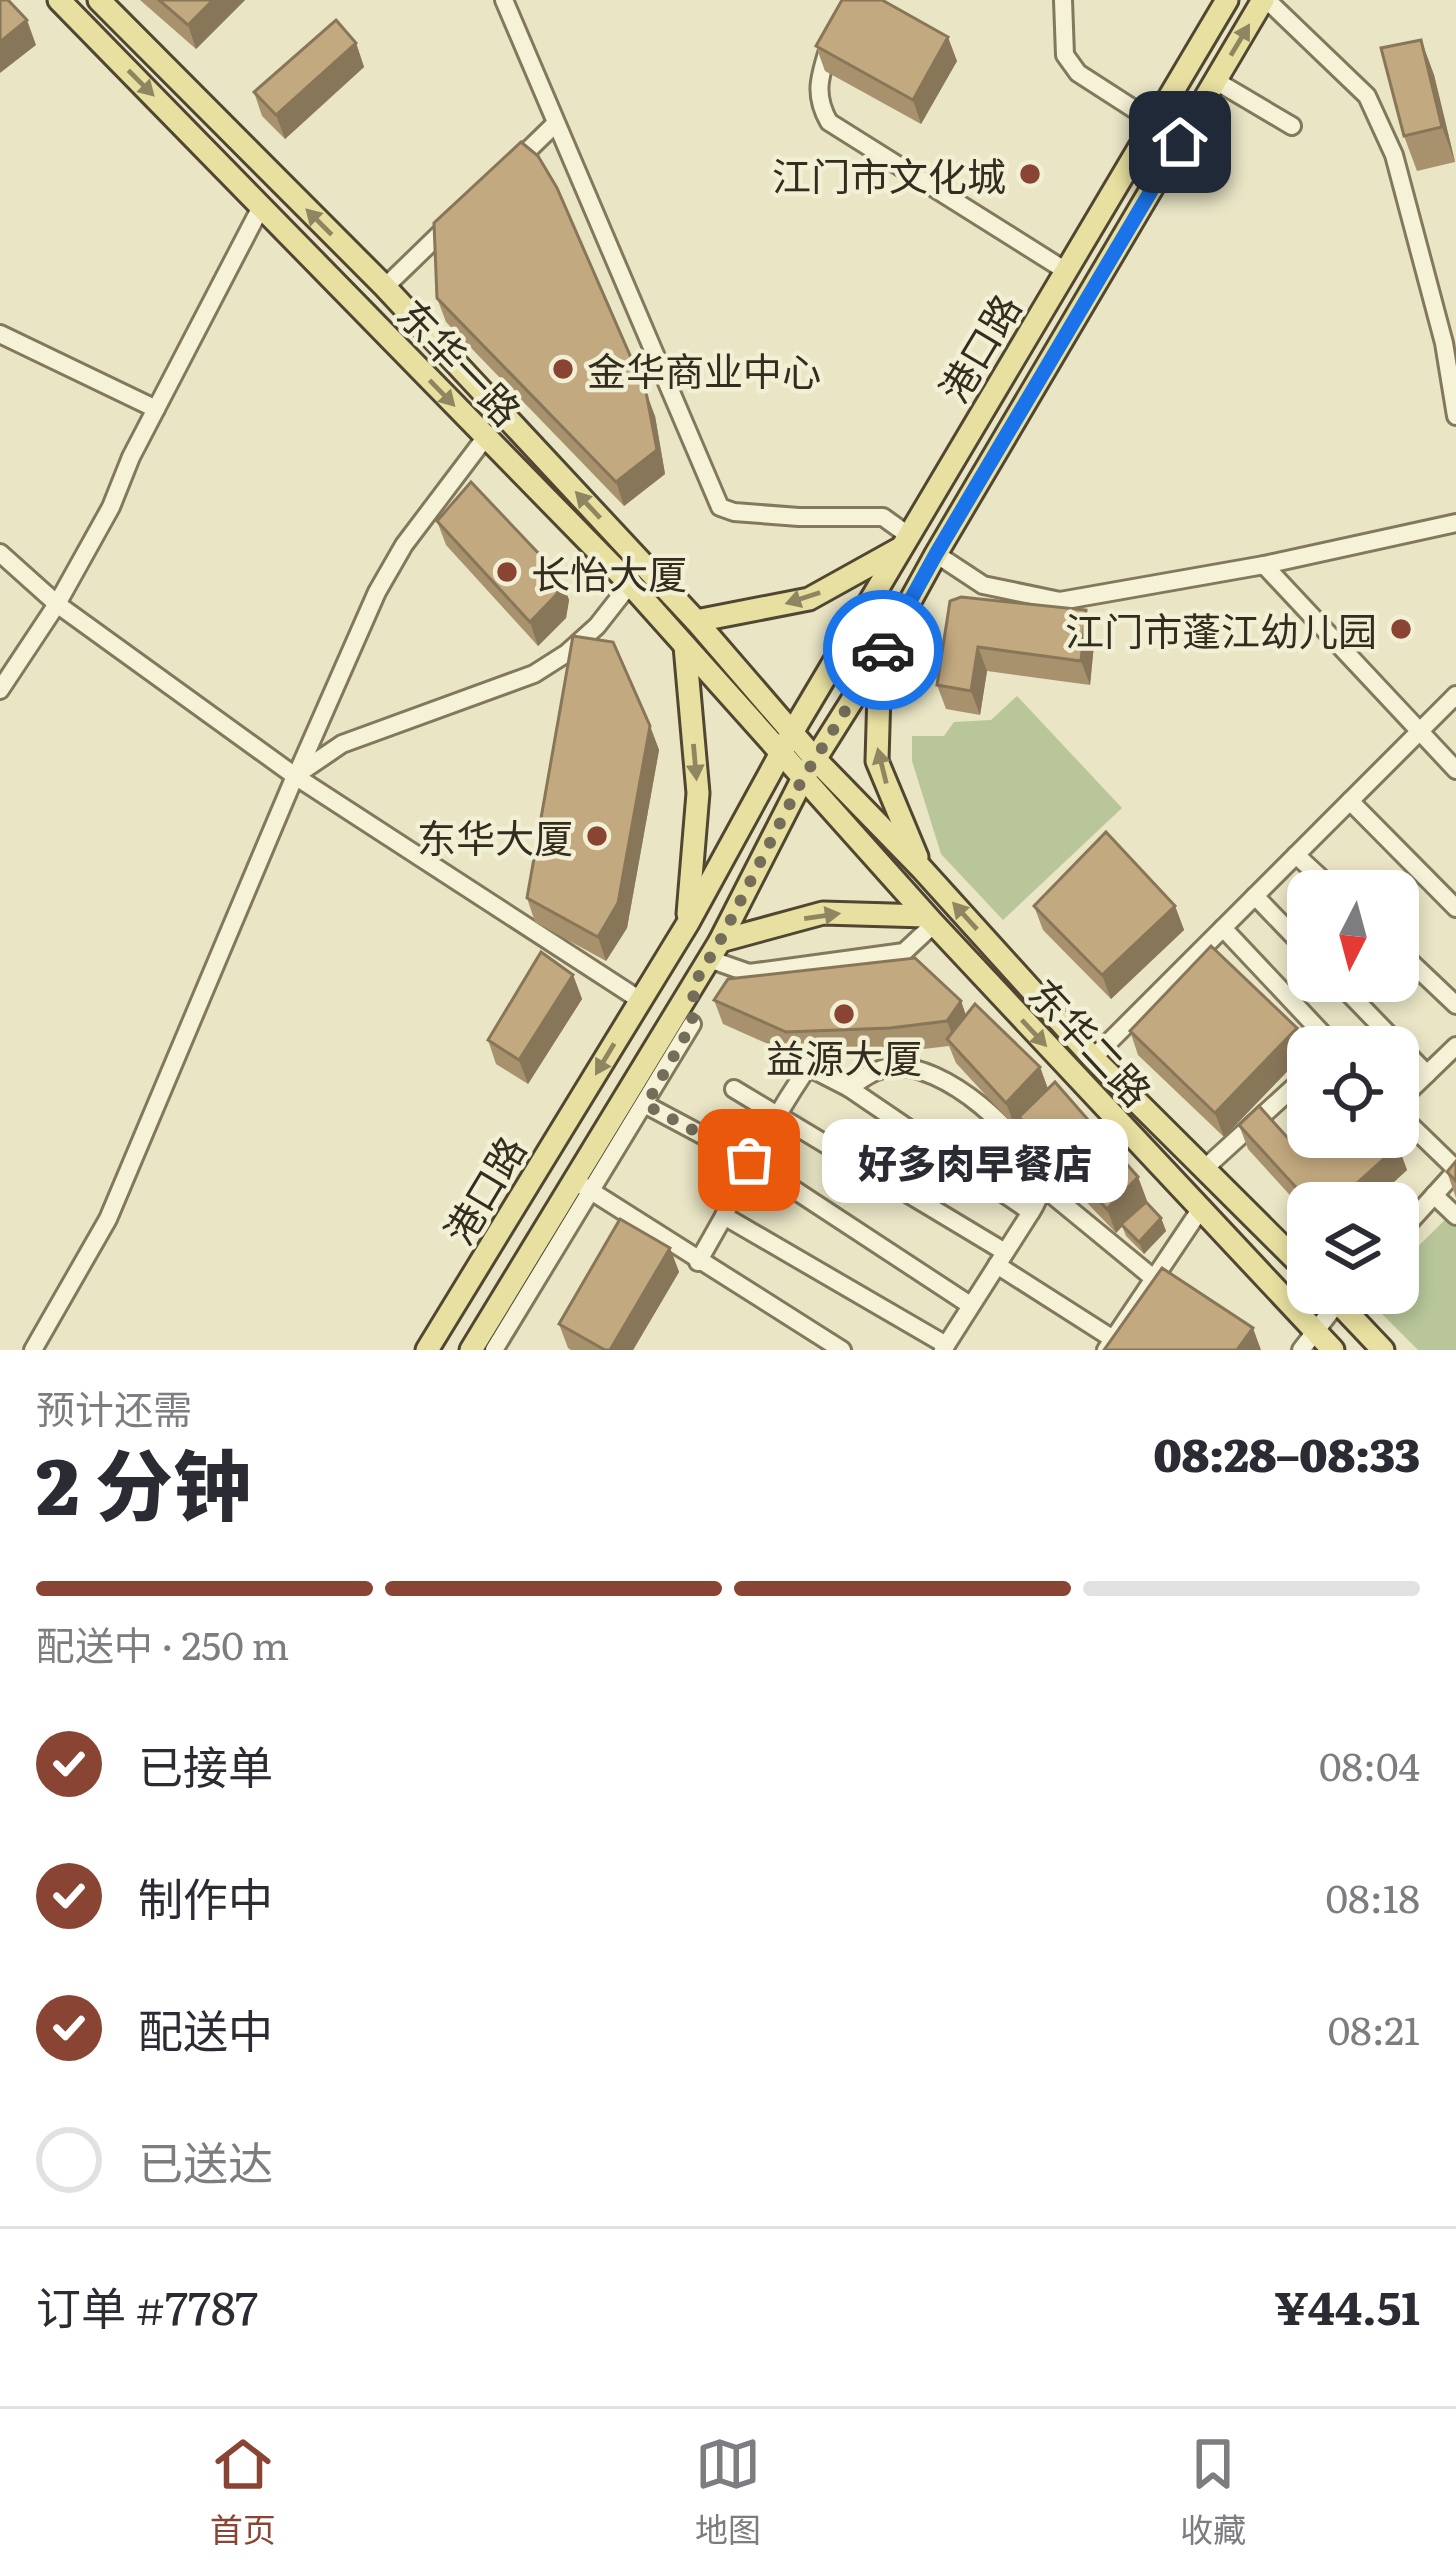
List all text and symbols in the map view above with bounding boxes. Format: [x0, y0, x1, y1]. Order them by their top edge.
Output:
one-way arrow [1228, 23, 1249, 57]
one-way arrow [127, 68, 155, 97]
pin [1129, 91, 1231, 193]
icon: home [1147, 109, 1213, 175]
place label: 江门市文化城 [772, 145, 1006, 203]
marker: 江门市文化城 [1017, 161, 1043, 187]
one-way arrow [306, 208, 334, 237]
street label: 港口路 [923, 282, 1033, 412]
street label: 东华一路 [386, 285, 536, 437]
place label: 金华商业中心 [587, 340, 821, 398]
marker: 金华商业中心 [550, 356, 576, 382]
one-way arrow [428, 378, 456, 407]
one-way arrow [574, 490, 602, 519]
place label: 长怡大厦 [531, 543, 687, 601]
marker: 长怡大厦 [494, 559, 520, 585]
one-way arrow [784, 590, 820, 608]
courier [823, 590, 943, 710]
place label: 江门市蓬江幼儿园 [1065, 600, 1377, 658]
marker: 江门市蓬江幼儿园 [1388, 616, 1414, 642]
icon: car [850, 617, 916, 683]
one-way arrow [686, 744, 705, 781]
one-way arrow [872, 747, 891, 784]
place label: 东华大厦 [417, 807, 573, 865]
marker: 东华大厦 [584, 823, 610, 849]
north arrow [1287, 870, 1419, 1002]
map controls [1287, 870, 1419, 1314]
one-way arrow [952, 901, 979, 931]
one-way arrow [803, 907, 841, 926]
street label: 东华二路 [1018, 964, 1166, 1118]
marker: 益源大厦 [831, 1001, 857, 1027]
one-way arrow [1020, 1018, 1047, 1047]
button: locate [1287, 1026, 1419, 1158]
place label: 益源大厦 [766, 1027, 922, 1085]
one-way arrow [595, 1042, 616, 1076]
pin [698, 1109, 800, 1211]
callout: 好多肉早餐店 [821, 1118, 1127, 1202]
street label: 港口路 [428, 1124, 538, 1254]
icon: bag [716, 1127, 782, 1193]
text: 好多肉早餐店 [858, 1132, 1092, 1190]
button: layers [1287, 1182, 1419, 1314]
text: 预计还需 [36, 1378, 192, 1436]
text: 08:28–08:33 [1153, 1419, 1420, 1486]
text: 2 分钟 [36, 1423, 251, 1539]
text: 配送中 · 250 m [36, 1614, 289, 1672]
icon: check [36, 1731, 102, 1797]
text: 已接单 [138, 1731, 273, 1798]
text: 08:04 [1319, 1735, 1420, 1793]
icon: check [36, 1863, 102, 1929]
text: 制作中 [138, 1863, 273, 1930]
text: 08:18 [1326, 1867, 1420, 1925]
icon: check [36, 1995, 102, 2061]
text: 配送中 [138, 1995, 273, 2062]
text: 08:21 [1328, 1999, 1420, 2057]
text: 已送达 [138, 2127, 273, 2194]
text: 订单 #7787 [36, 2272, 258, 2339]
text: ¥44.51 [1274, 2272, 1420, 2339]
tab: 首页 [210, 2431, 276, 2552]
tab: 地图 [695, 2431, 761, 2552]
tab: 收藏 [1180, 2431, 1246, 2552]

